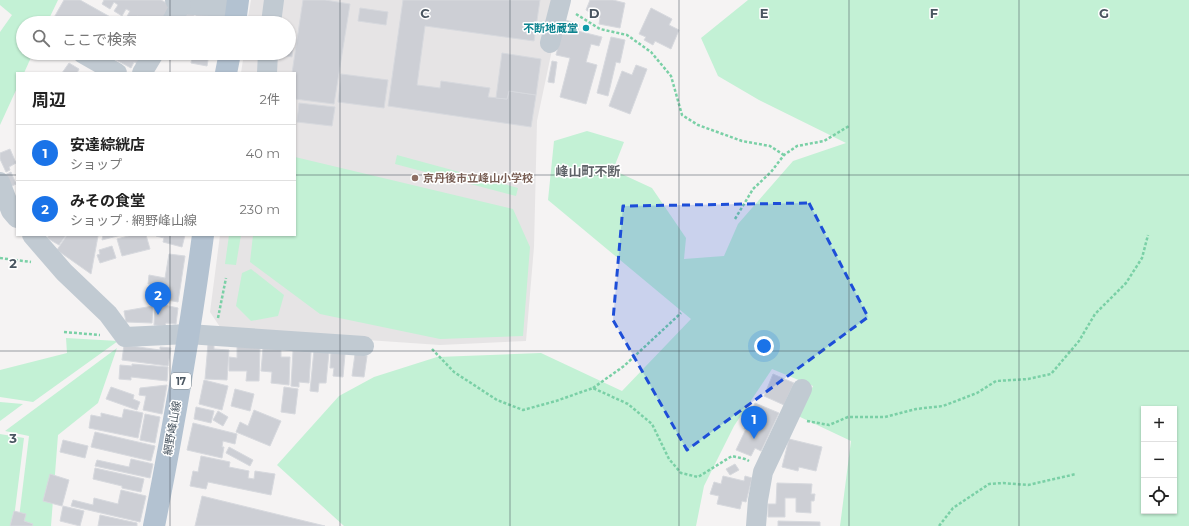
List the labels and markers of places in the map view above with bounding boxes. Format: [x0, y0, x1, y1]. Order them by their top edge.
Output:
place label: 不断地蔵堂 [523, 21, 578, 35]
marker: 不断地蔵堂 [581, 23, 591, 33]
place label: 京丹後市立峰山小学校 [423, 171, 533, 185]
marker: 京丹後市立峰山小学校 [410, 173, 420, 183]
pin: 2 [145, 282, 171, 315]
pin: 1 [741, 406, 767, 439]

